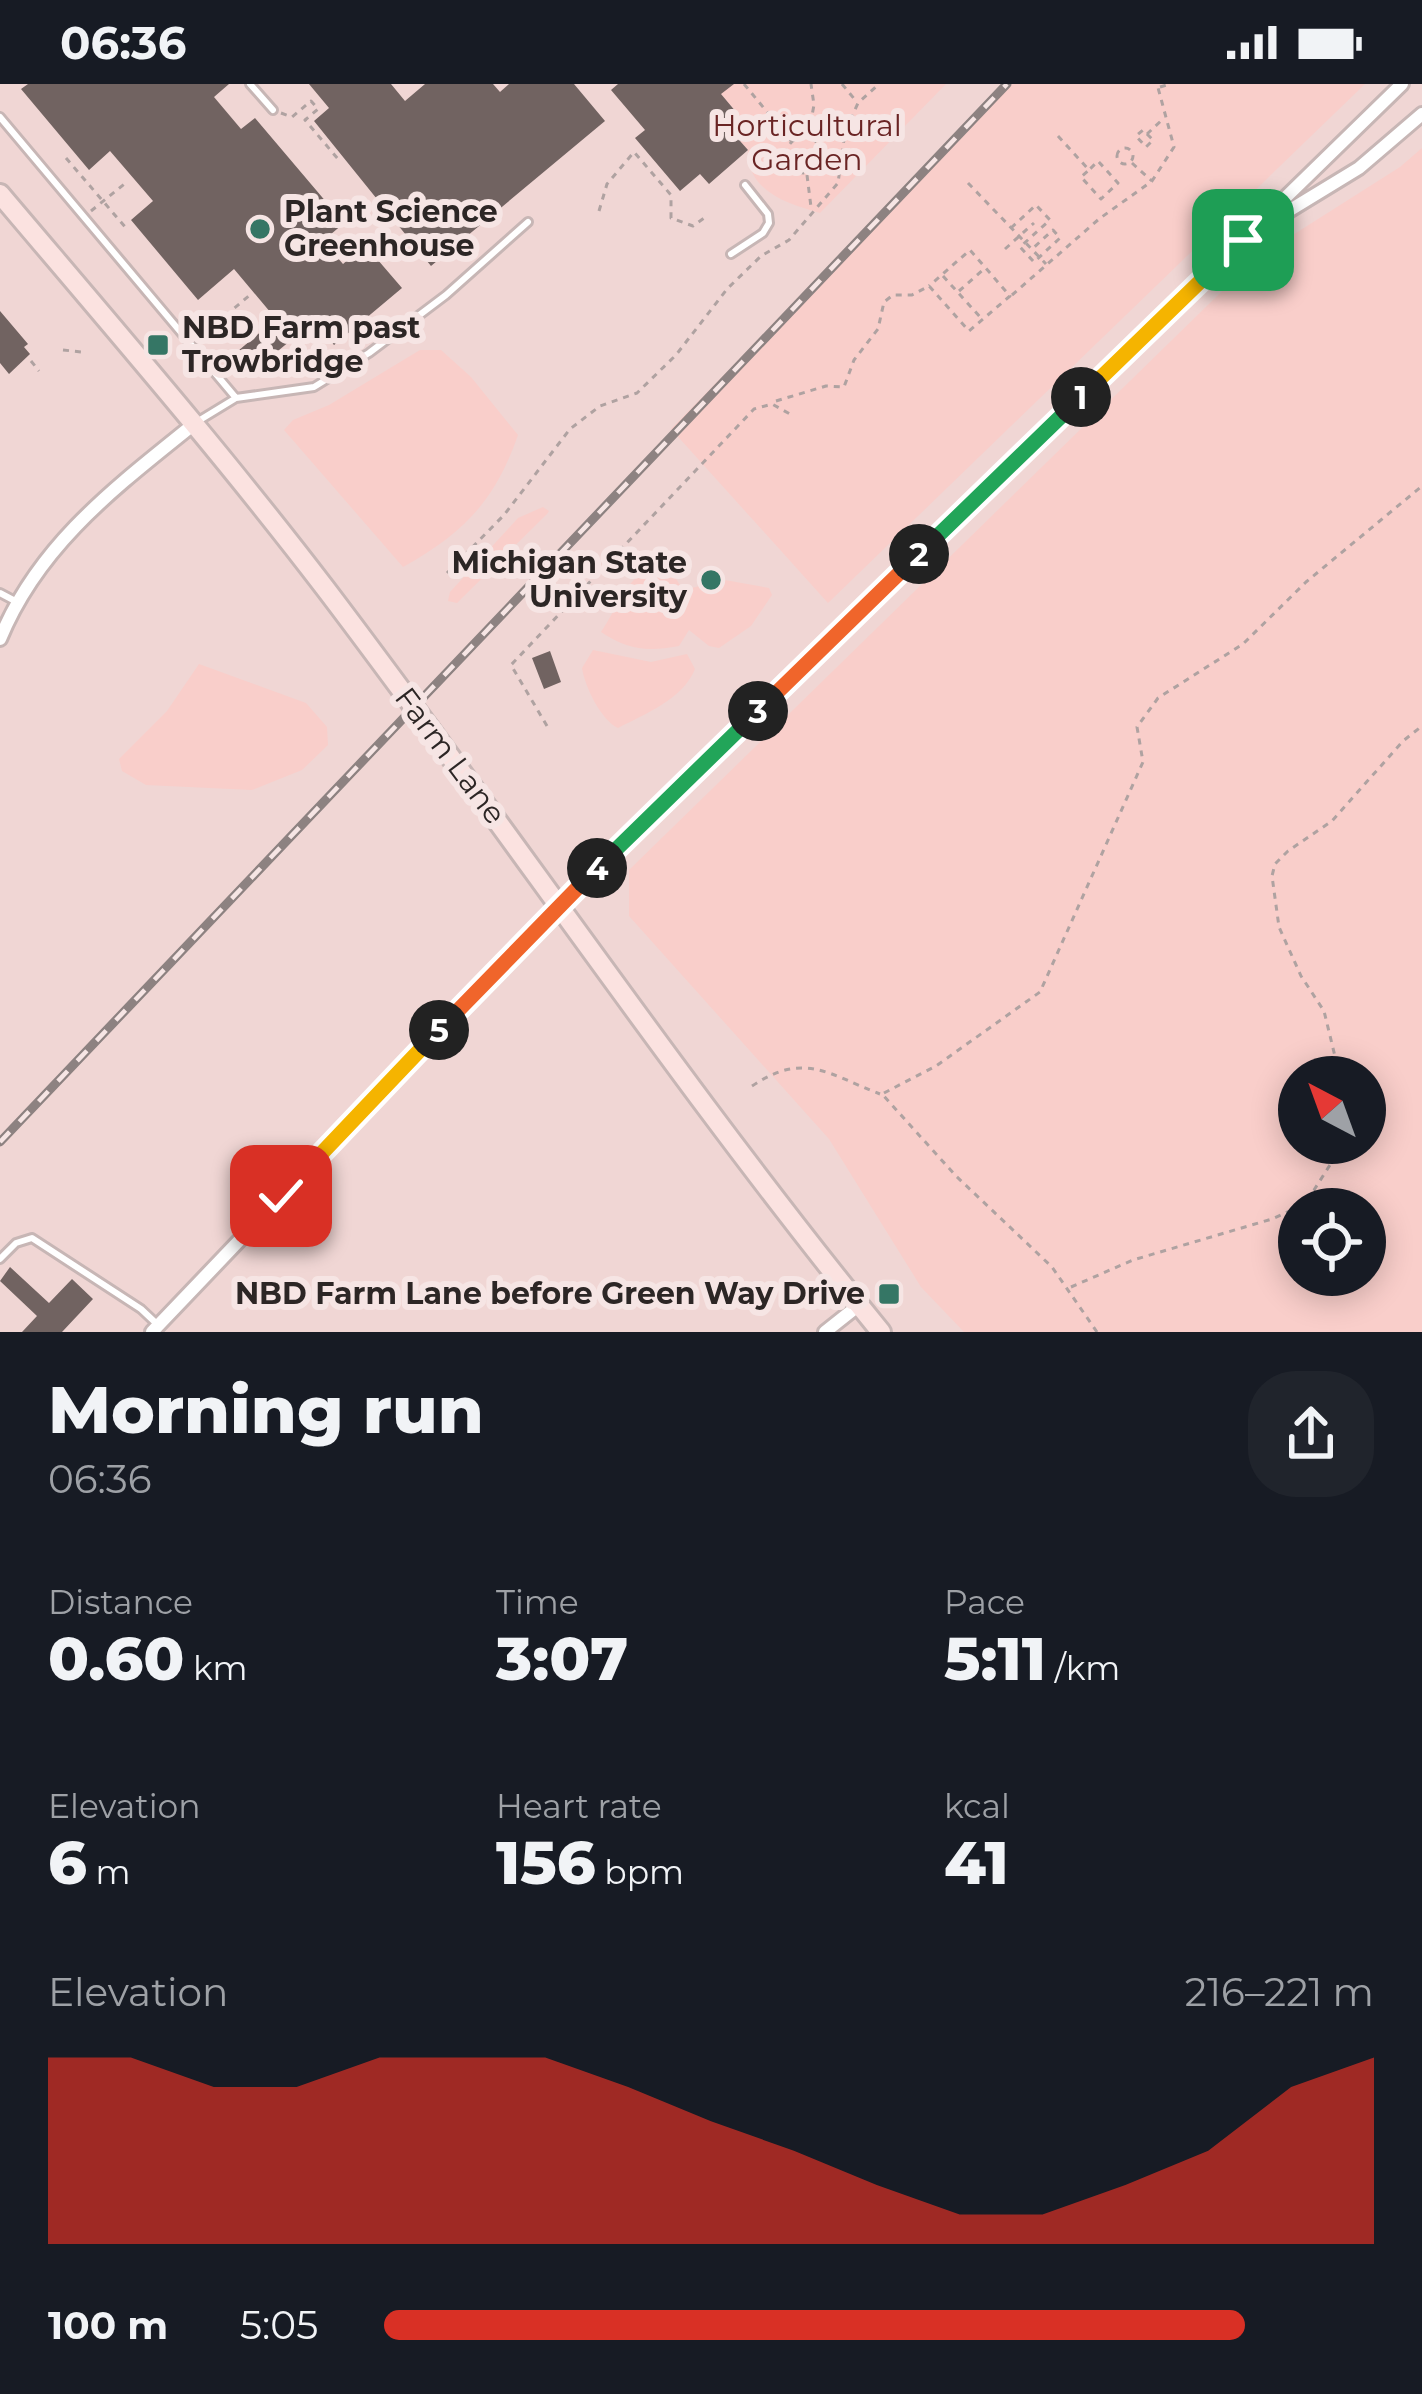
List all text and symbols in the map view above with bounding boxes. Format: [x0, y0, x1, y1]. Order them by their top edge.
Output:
text: 06:36 [60, 15, 186, 70]
park label: Horticultural Garden [712, 107, 902, 178]
pin [1192, 189, 1294, 291]
place label: Plant Science Greenhouse [284, 193, 498, 264]
icon: arrive [1210, 207, 1276, 273]
marker: Plant Science Greenhouse [247, 216, 273, 242]
place label: NBD Farm past Trowbridge [182, 309, 420, 380]
marker: NBD Farm past Trowbridge [145, 332, 171, 358]
pin: 1 [1051, 367, 1111, 427]
text: 1 [1075, 377, 1087, 417]
pin: 2 [889, 524, 949, 584]
text: 2 [909, 534, 929, 574]
place label: Michigan State University [452, 544, 688, 615]
marker: Michigan State University [698, 567, 724, 593]
street label: Farm Lane [387, 680, 514, 831]
pin: 3 [728, 681, 788, 741]
text: 3 [748, 691, 768, 731]
pin: 4 [567, 838, 627, 898]
text: 4 [586, 848, 608, 888]
pin: 5 [409, 1000, 469, 1060]
text: 5 [429, 1010, 449, 1050]
north arrow [1278, 1056, 1386, 1164]
map controls [1278, 1056, 1386, 1296]
pin [230, 1145, 332, 1247]
icon: check [248, 1163, 314, 1229]
button: locate [1278, 1188, 1386, 1296]
place label: NBD Farm Lane before Green Way Drive [235, 1275, 865, 1312]
marker: NBD Farm Lane before Green Way Drive [876, 1281, 902, 1307]
text: Morning run [48, 1369, 484, 1450]
button: share [1248, 1371, 1374, 1497]
text: 06:36 [48, 1455, 152, 1503]
text: Distance [48, 1582, 193, 1622]
text: Time [496, 1582, 579, 1622]
text: Pace [944, 1582, 1025, 1622]
text: 0.60 [48, 1622, 184, 1695]
text: 3:07 [496, 1622, 628, 1695]
text: 5:11 [944, 1622, 1046, 1695]
text: km [184, 1648, 248, 1688]
text: /km [1046, 1648, 1120, 1688]
text: Elevation [48, 1786, 201, 1826]
text: Heart rate [496, 1786, 662, 1826]
text: kcal [944, 1786, 1010, 1826]
text: 6 [48, 1826, 87, 1899]
text: 156 [496, 1826, 596, 1899]
text: 41 [944, 1826, 1009, 1899]
text: m [87, 1852, 131, 1892]
text: bpm [596, 1852, 684, 1892]
text: Elevation [48, 1968, 228, 2016]
text: 216–221 m [1185, 1968, 1374, 2016]
text: 100 m [48, 2301, 168, 2349]
text: 5:05 [240, 2301, 318, 2349]

